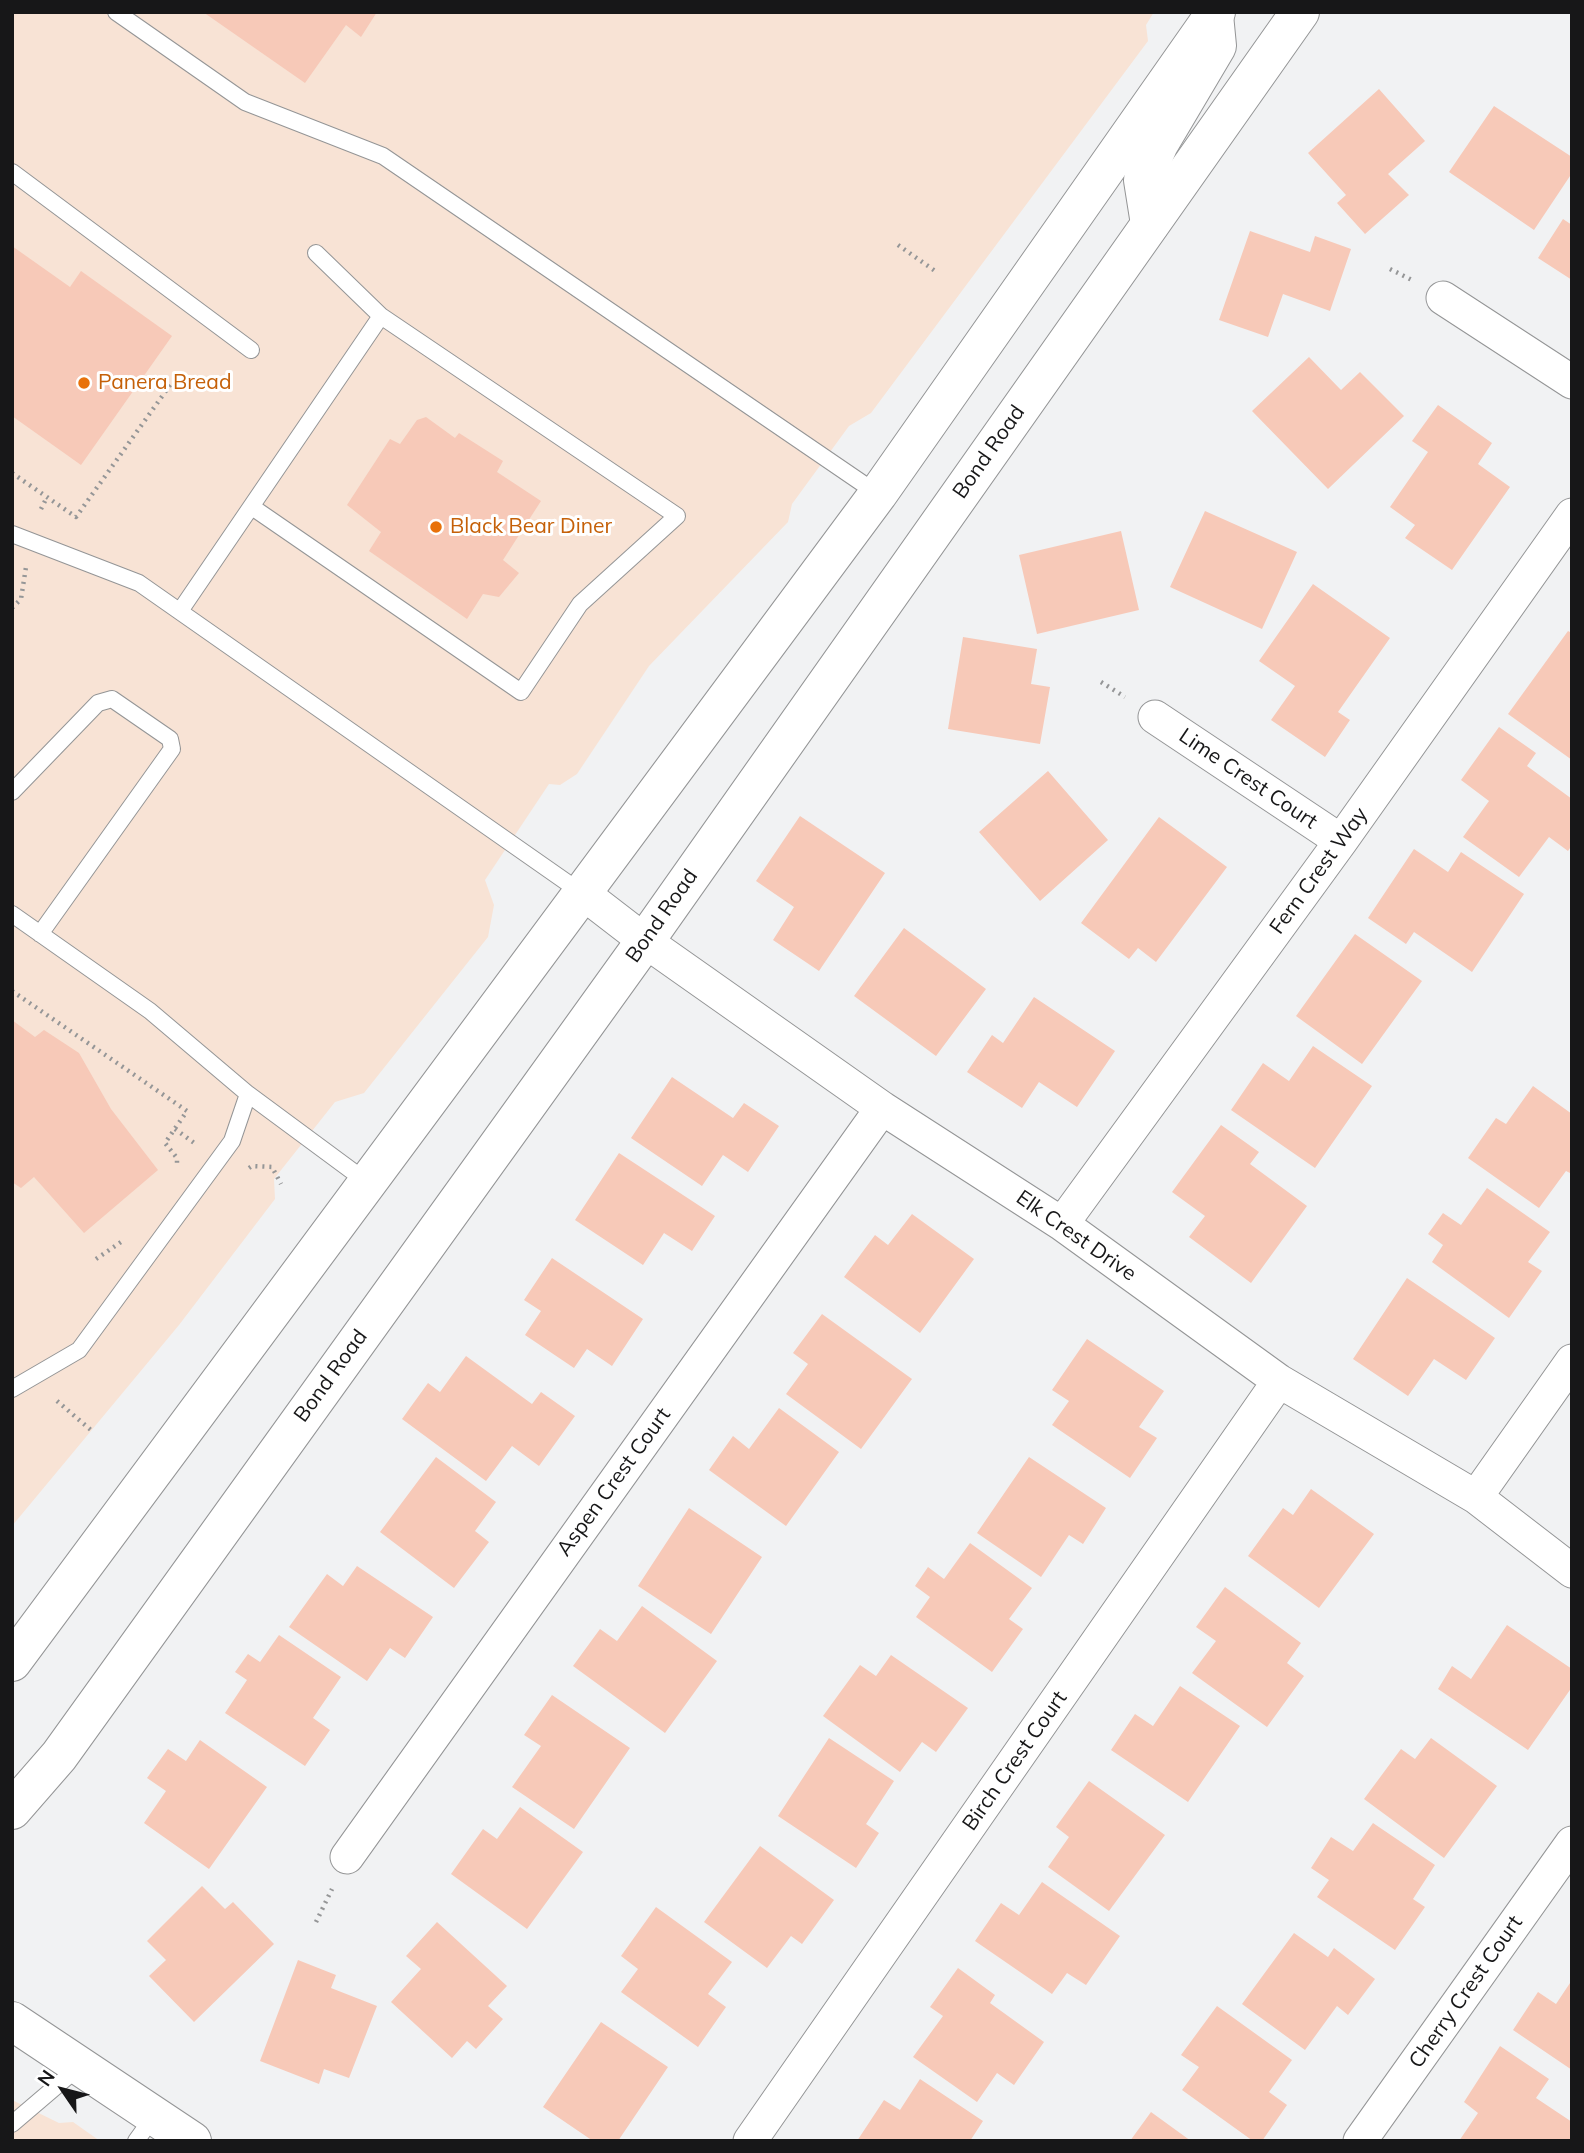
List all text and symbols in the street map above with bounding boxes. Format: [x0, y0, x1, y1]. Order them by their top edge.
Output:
place label: Panera Bread [98, 370, 231, 396]
marker: Panera Bread [76, 375, 92, 391]
street label: Bond Road [948, 400, 1030, 504]
place label: Black Bear Diner [450, 514, 612, 540]
marker: Black Bear Diner [428, 519, 444, 535]
street label: Lime Crest Court [1174, 723, 1322, 835]
street label: Fern Crest Way [1265, 803, 1373, 939]
street label: Bond Road [621, 864, 703, 968]
street label: Elk Crest Drive [1011, 1185, 1141, 1287]
street label: Bond Road [289, 1325, 373, 1427]
street label: Aspen Crest Court [552, 1403, 676, 1561]
street label: Birch Crest Court [957, 1686, 1073, 1836]
street label: Cherry Crest Court [1404, 1911, 1528, 2073]
north arrow [28, 2055, 98, 2125]
text: N [32, 2065, 60, 2091]

